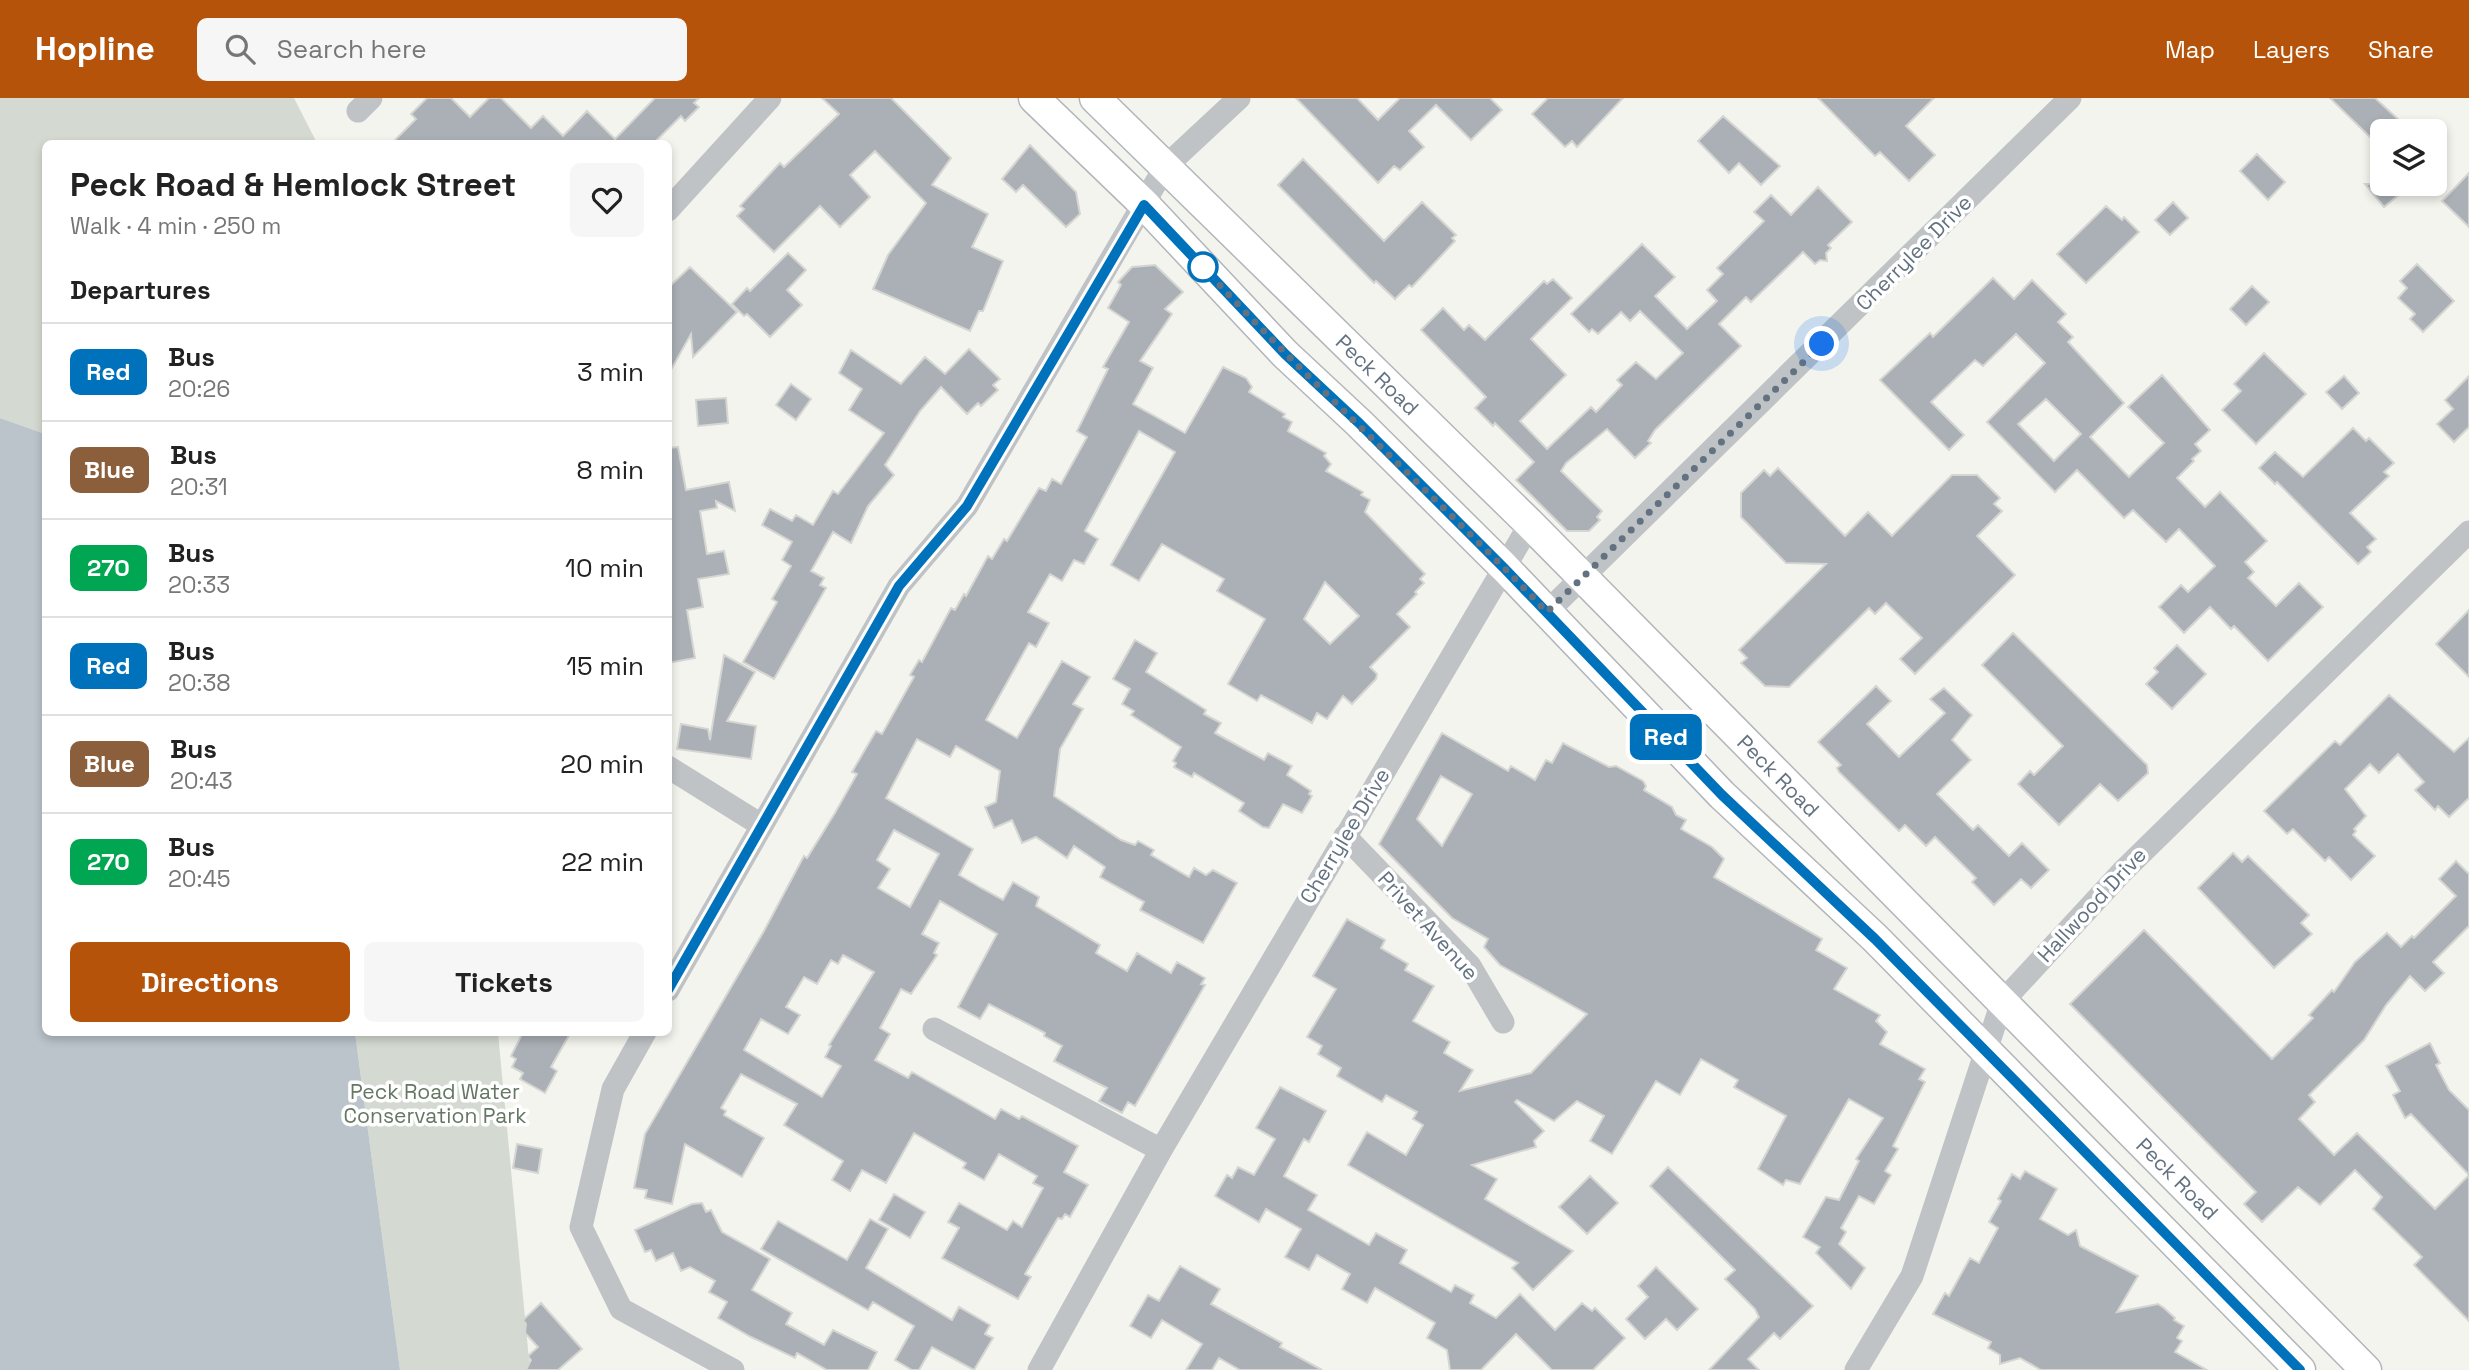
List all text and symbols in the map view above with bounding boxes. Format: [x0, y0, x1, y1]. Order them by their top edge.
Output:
search box [197, 18, 687, 81]
text: Hopline [35, 28, 155, 70]
icon: search [221, 30, 259, 68]
text: Search here [277, 32, 427, 66]
text: Map [2165, 34, 2215, 65]
text: Layers [2253, 34, 2330, 65]
text: Share [2368, 34, 2434, 65]
map controls [2370, 119, 2447, 196]
button: layers [2370, 119, 2447, 196]
button: heart [570, 163, 644, 237]
text: Peck Road & Hemlock Street [70, 164, 516, 206]
street label: Cherrylee Drive [1850, 189, 1977, 316]
text: Walk · 4 min · 250 m [70, 211, 281, 241]
unlabelled marker [1188, 252, 1218, 282]
text: Departures [70, 273, 211, 307]
your location [1804, 326, 1839, 361]
street label: Peck Road [1330, 328, 1425, 421]
text: Bus [168, 340, 215, 374]
text: 3 min [577, 355, 644, 389]
text: Red [86, 356, 131, 387]
text: 20:26 [168, 374, 230, 404]
text: Bus [170, 438, 217, 472]
text: 8 min [576, 453, 644, 487]
text: Blue [84, 454, 135, 485]
text: 20:31 [170, 472, 228, 502]
text: Bus [168, 536, 215, 570]
text: 10 min [565, 551, 644, 585]
text: 270 [87, 552, 130, 583]
text: 20:33 [168, 570, 230, 600]
text: Bus [168, 634, 215, 668]
text: 15 min [566, 649, 644, 683]
text: Red [86, 650, 131, 681]
text: 20:38 [168, 668, 231, 698]
line badge: Red [1626, 714, 1706, 760]
text: Red [1644, 721, 1688, 752]
street label: Peck Road [1732, 729, 1825, 822]
text: Bus [170, 732, 217, 766]
text: 20 min [560, 747, 644, 781]
text: Blue [84, 748, 135, 779]
street label: Cherrylee Drive [1294, 763, 1396, 908]
text: 20:43 [170, 766, 233, 796]
text: Bus [168, 830, 215, 864]
street label: Hallwood Drive [2031, 841, 2152, 968]
text: 22 min [561, 845, 644, 879]
text: 270 [87, 846, 130, 877]
text: 20:45 [168, 864, 231, 894]
street label: Privet Avenue [1372, 866, 1484, 986]
button: Directions [70, 942, 350, 1022]
button: Tickets [364, 942, 644, 1022]
park label: Peck Road Water Conservation Park [344, 1078, 526, 1129]
street label: Peck Road [2131, 1132, 2224, 1225]

